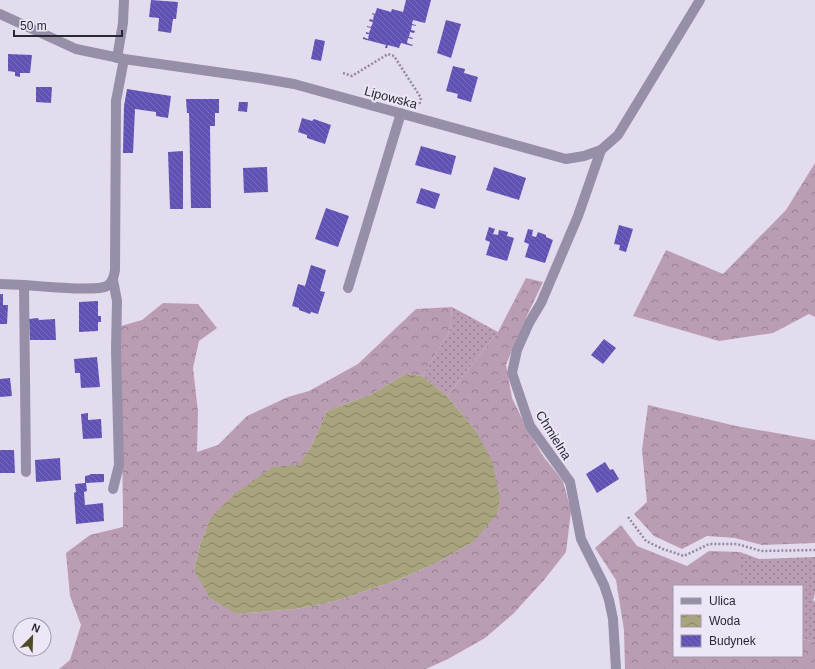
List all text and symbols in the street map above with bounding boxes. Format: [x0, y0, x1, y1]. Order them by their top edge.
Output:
scale bar [14, 12, 122, 38]
text: 50 m [20, 19, 47, 33]
street label: Lipowska [363, 83, 420, 112]
street label: Chmielna [533, 408, 575, 463]
legend [673, 585, 803, 657]
text: Ulica [709, 594, 736, 608]
text: Woda [709, 614, 740, 628]
north arrow [12, 617, 52, 657]
text: N [30, 621, 42, 635]
text: Budynek [709, 634, 757, 648]

